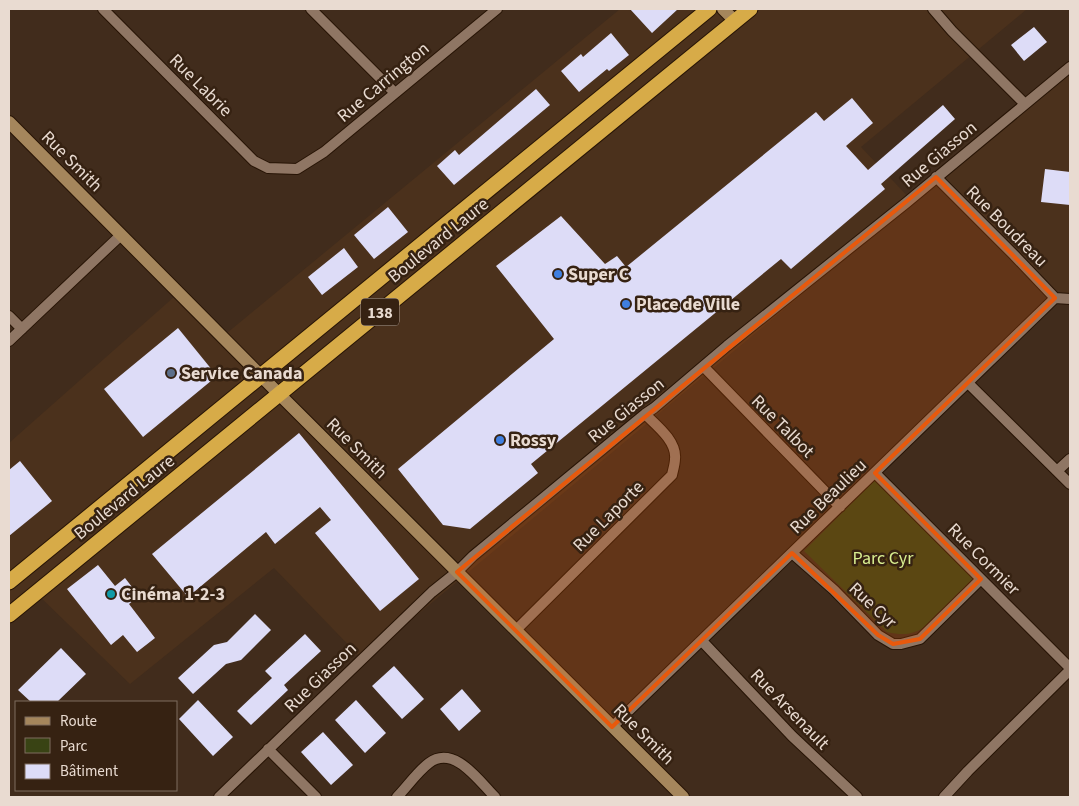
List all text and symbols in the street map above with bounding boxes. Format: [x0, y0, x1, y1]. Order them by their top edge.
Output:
street label: Rue Carrington [332, 36, 435, 128]
street label: Rue Labrie [164, 48, 238, 122]
street label: Rue Giasson [896, 115, 983, 193]
street label: Rue Smith [35, 125, 108, 198]
street label: Rue Boudreau [960, 180, 1053, 273]
street label: Boulevard Laure [383, 192, 494, 289]
place label: Super C [568, 262, 630, 287]
marker: Super C [552, 268, 564, 280]
place label: Place de Ville [636, 292, 740, 317]
road number: 138 [361, 298, 399, 326]
marker: Place de Ville [620, 298, 632, 310]
place label: Service Canada [181, 361, 302, 386]
marker: Service Canada [165, 367, 177, 379]
street label: Rue Giasson [583, 372, 670, 449]
street label: Rue Talbot [746, 389, 820, 463]
street label: Rue Smith [320, 412, 393, 485]
place label: Rossy [510, 428, 557, 453]
marker: Rossy [494, 434, 506, 446]
street label: Boulevard Laure [69, 449, 180, 546]
street label: Rue Beaulieu [784, 453, 872, 540]
street label: Rue Laporte [567, 475, 649, 557]
street label: Rue Cormier [942, 518, 1026, 602]
park label: Parc Cyr [852, 546, 914, 571]
street label: Rue Cyr [843, 577, 903, 635]
place label: Cinéma 1-2-3 [121, 582, 225, 607]
marker: Cinéma 1-2-3 [105, 588, 117, 600]
street label: Rue Giasson [279, 636, 362, 718]
street label: Rue Arsenault [744, 663, 835, 756]
street label: Rue Smith [607, 698, 680, 771]
legend [15, 701, 178, 791]
text: Route [60, 711, 97, 732]
text: Parc [60, 736, 87, 757]
text: Bâtiment [60, 761, 118, 782]

